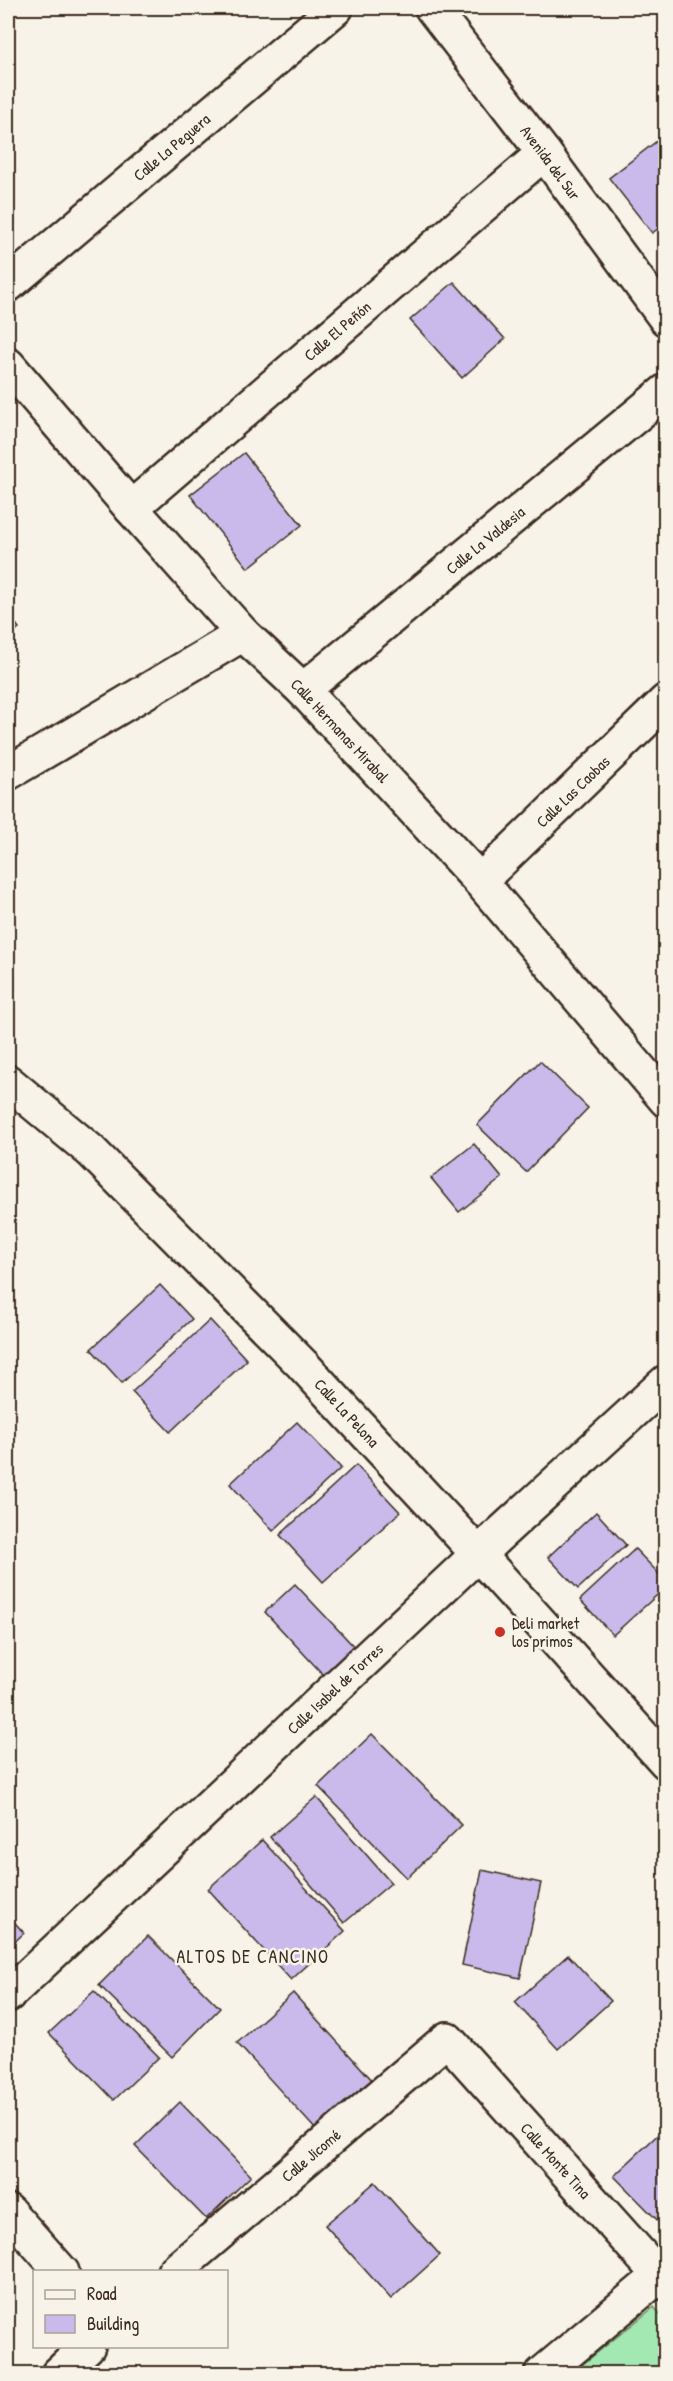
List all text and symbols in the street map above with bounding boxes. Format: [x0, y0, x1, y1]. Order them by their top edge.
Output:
street label: Calle La Peguera [128, 108, 215, 186]
street label: Avenida del Sur [516, 121, 586, 205]
street label: Calle El Peñón [299, 296, 376, 366]
street label: Calle La Valdesia [441, 501, 529, 579]
street label: Calle Hermanas Mirabal [286, 673, 395, 788]
street label: Calle Las Caobas [531, 750, 614, 832]
street label: Calle La Pelona [310, 1373, 384, 1452]
place label: Deli market los primos [512, 1612, 580, 1652]
marker: Deli market los primos [493, 1625, 507, 1639]
street label: Calle Isabel de Torres [282, 1638, 388, 1739]
district label: ALTOS DE CANCINO [177, 1944, 329, 1969]
street label: Calle Monte Tina [516, 2118, 596, 2203]
street label: Calle Jicomé [277, 2123, 346, 2187]
legend [33, 2270, 228, 2348]
text: Road [87, 2281, 117, 2306]
text: Building [87, 2311, 139, 2336]

